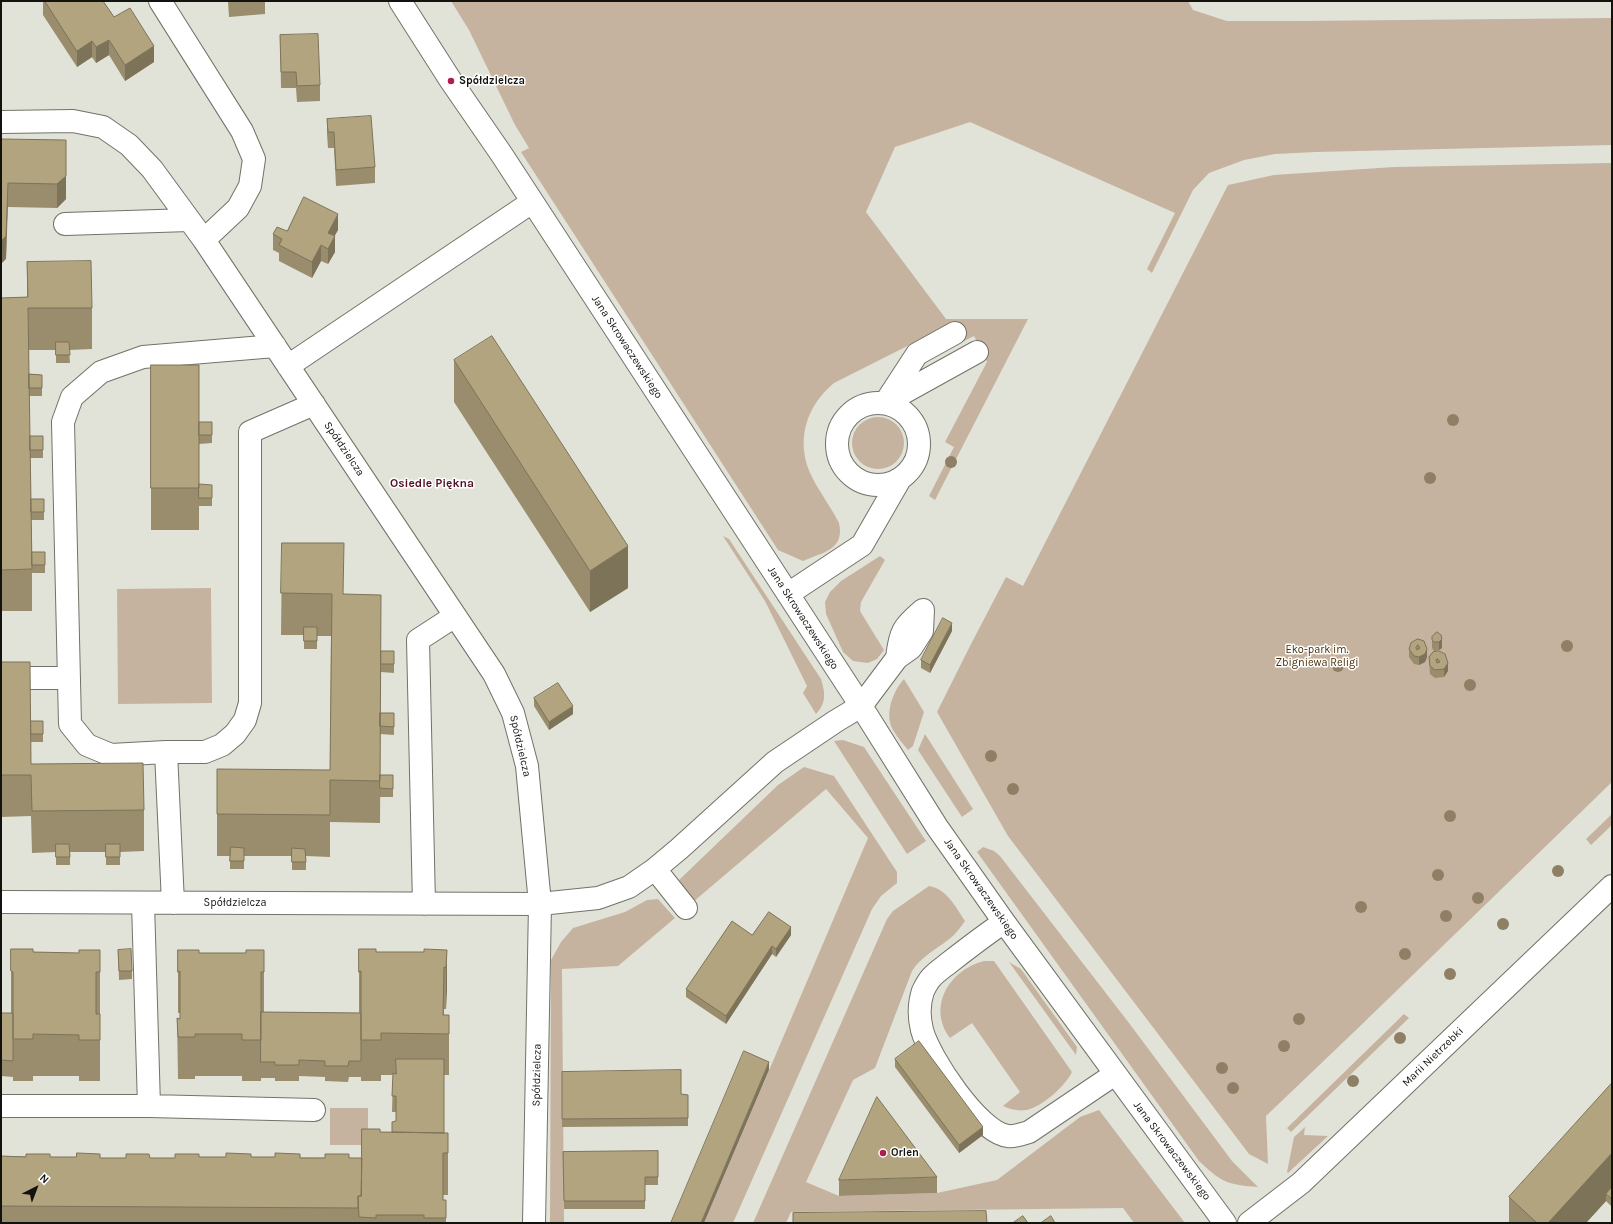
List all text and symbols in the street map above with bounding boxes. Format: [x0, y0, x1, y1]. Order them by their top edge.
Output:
place label: Spółdzielcza [459, 74, 525, 88]
marker: Spółdzielcza [446, 76, 456, 86]
street label: Jana Skrowaczewskiego [589, 293, 665, 401]
street label: Spółdzielcza [321, 419, 367, 479]
district label: Osiedle Piękna [390, 477, 474, 491]
street label: Jana Skrowaczewskiego [765, 564, 841, 672]
park label: Eko-park im. Zbigniewa Religi [1276, 643, 1358, 669]
street label: Spółdzielcza [506, 714, 534, 778]
street label: Jana Skrowaczewskiego [941, 836, 1021, 942]
street label: Spółdzielcza [204, 896, 266, 910]
street label: Marii Nietrzebki [1400, 1024, 1466, 1090]
street label: Spółdzielcza [530, 1043, 544, 1107]
street label: Jana Skrowaczewskiego [1131, 1099, 1213, 1203]
place label: Orlen [891, 1146, 919, 1160]
marker: Orlen [878, 1148, 888, 1158]
north arrow [16, 1168, 56, 1208]
text: N [37, 1171, 52, 1186]

